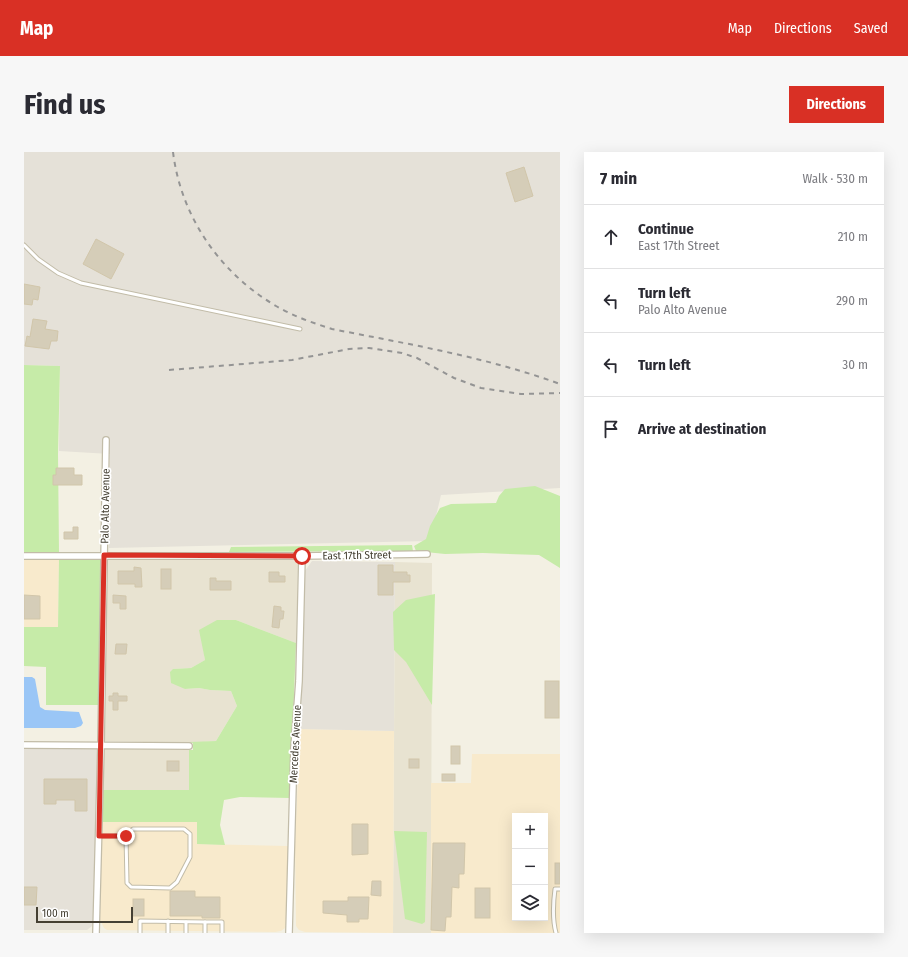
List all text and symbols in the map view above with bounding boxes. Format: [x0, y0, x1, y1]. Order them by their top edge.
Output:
text: Map [20, 17, 53, 40]
text: Map [728, 20, 752, 37]
text: Directions [774, 20, 832, 37]
text: Saved [854, 20, 888, 37]
button: Directions [789, 86, 884, 123]
text: Find us [24, 88, 106, 121]
text: 7 min [600, 168, 637, 189]
text: Walk · 530 m [802, 171, 868, 186]
text: Continue [638, 220, 694, 238]
icon: ahead [600, 226, 622, 248]
text: 210 m [838, 229, 868, 244]
text: East 17th Street [638, 238, 720, 253]
text: Turn left [638, 284, 691, 302]
icon: left [600, 290, 622, 312]
text: 290 m [836, 293, 868, 308]
text: Palo Alto Avenue [638, 302, 727, 317]
icon: left [600, 354, 622, 376]
text: Turn left [638, 356, 691, 374]
text: 30 m [842, 357, 868, 372]
icon: arrive [600, 418, 622, 440]
text: Arrive at destination [638, 420, 766, 438]
street label: Palo Alto Avenue [98, 468, 113, 544]
route start [293, 547, 311, 565]
street label: East 17th Street [322, 548, 392, 563]
street label: Mercedes Avenue [287, 705, 304, 784]
map controls [512, 813, 548, 921]
button: + [512, 813, 548, 849]
route end [117, 827, 135, 845]
button: − [512, 849, 548, 885]
button: layers [512, 885, 548, 921]
scale bar [36, 905, 133, 924]
text: 100 m [42, 907, 69, 920]

